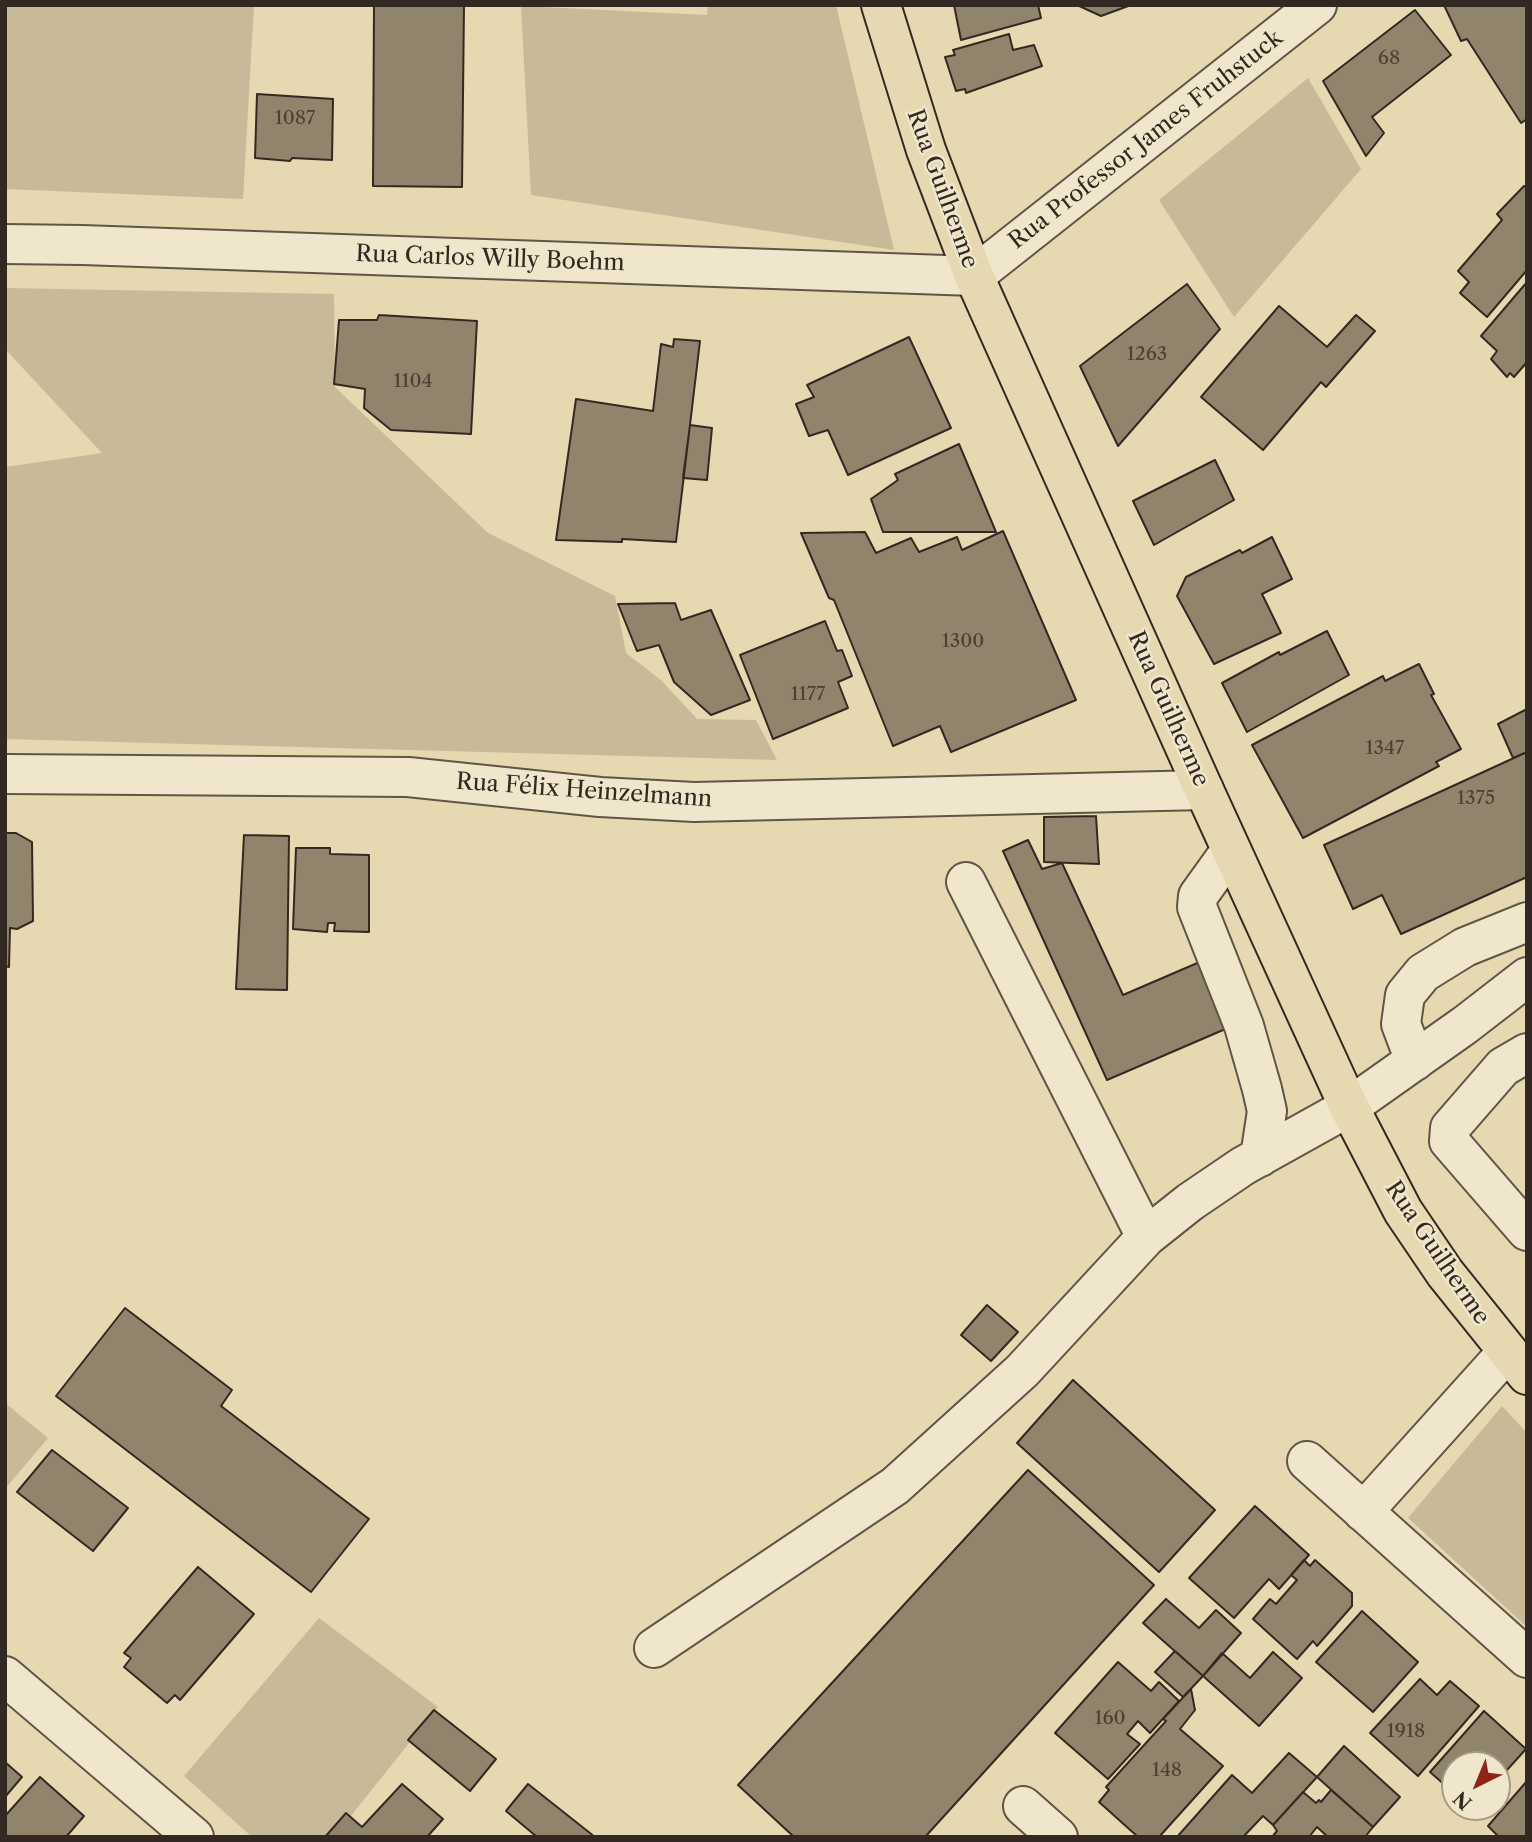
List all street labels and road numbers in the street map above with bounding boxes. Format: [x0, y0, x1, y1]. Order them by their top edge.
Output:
street label: Rua Professor James Fruhstuck [1004, 25, 1288, 255]
street label: Rua Guilherme [900, 106, 984, 272]
street label: Rua Carlos Willy Boehm [355, 241, 625, 277]
street label: Rua Guilherme [1121, 627, 1215, 791]
street label: Rua Félix Heinzelmann [455, 768, 713, 814]
street label: Rua Guilherme [1379, 1176, 1495, 1330]

